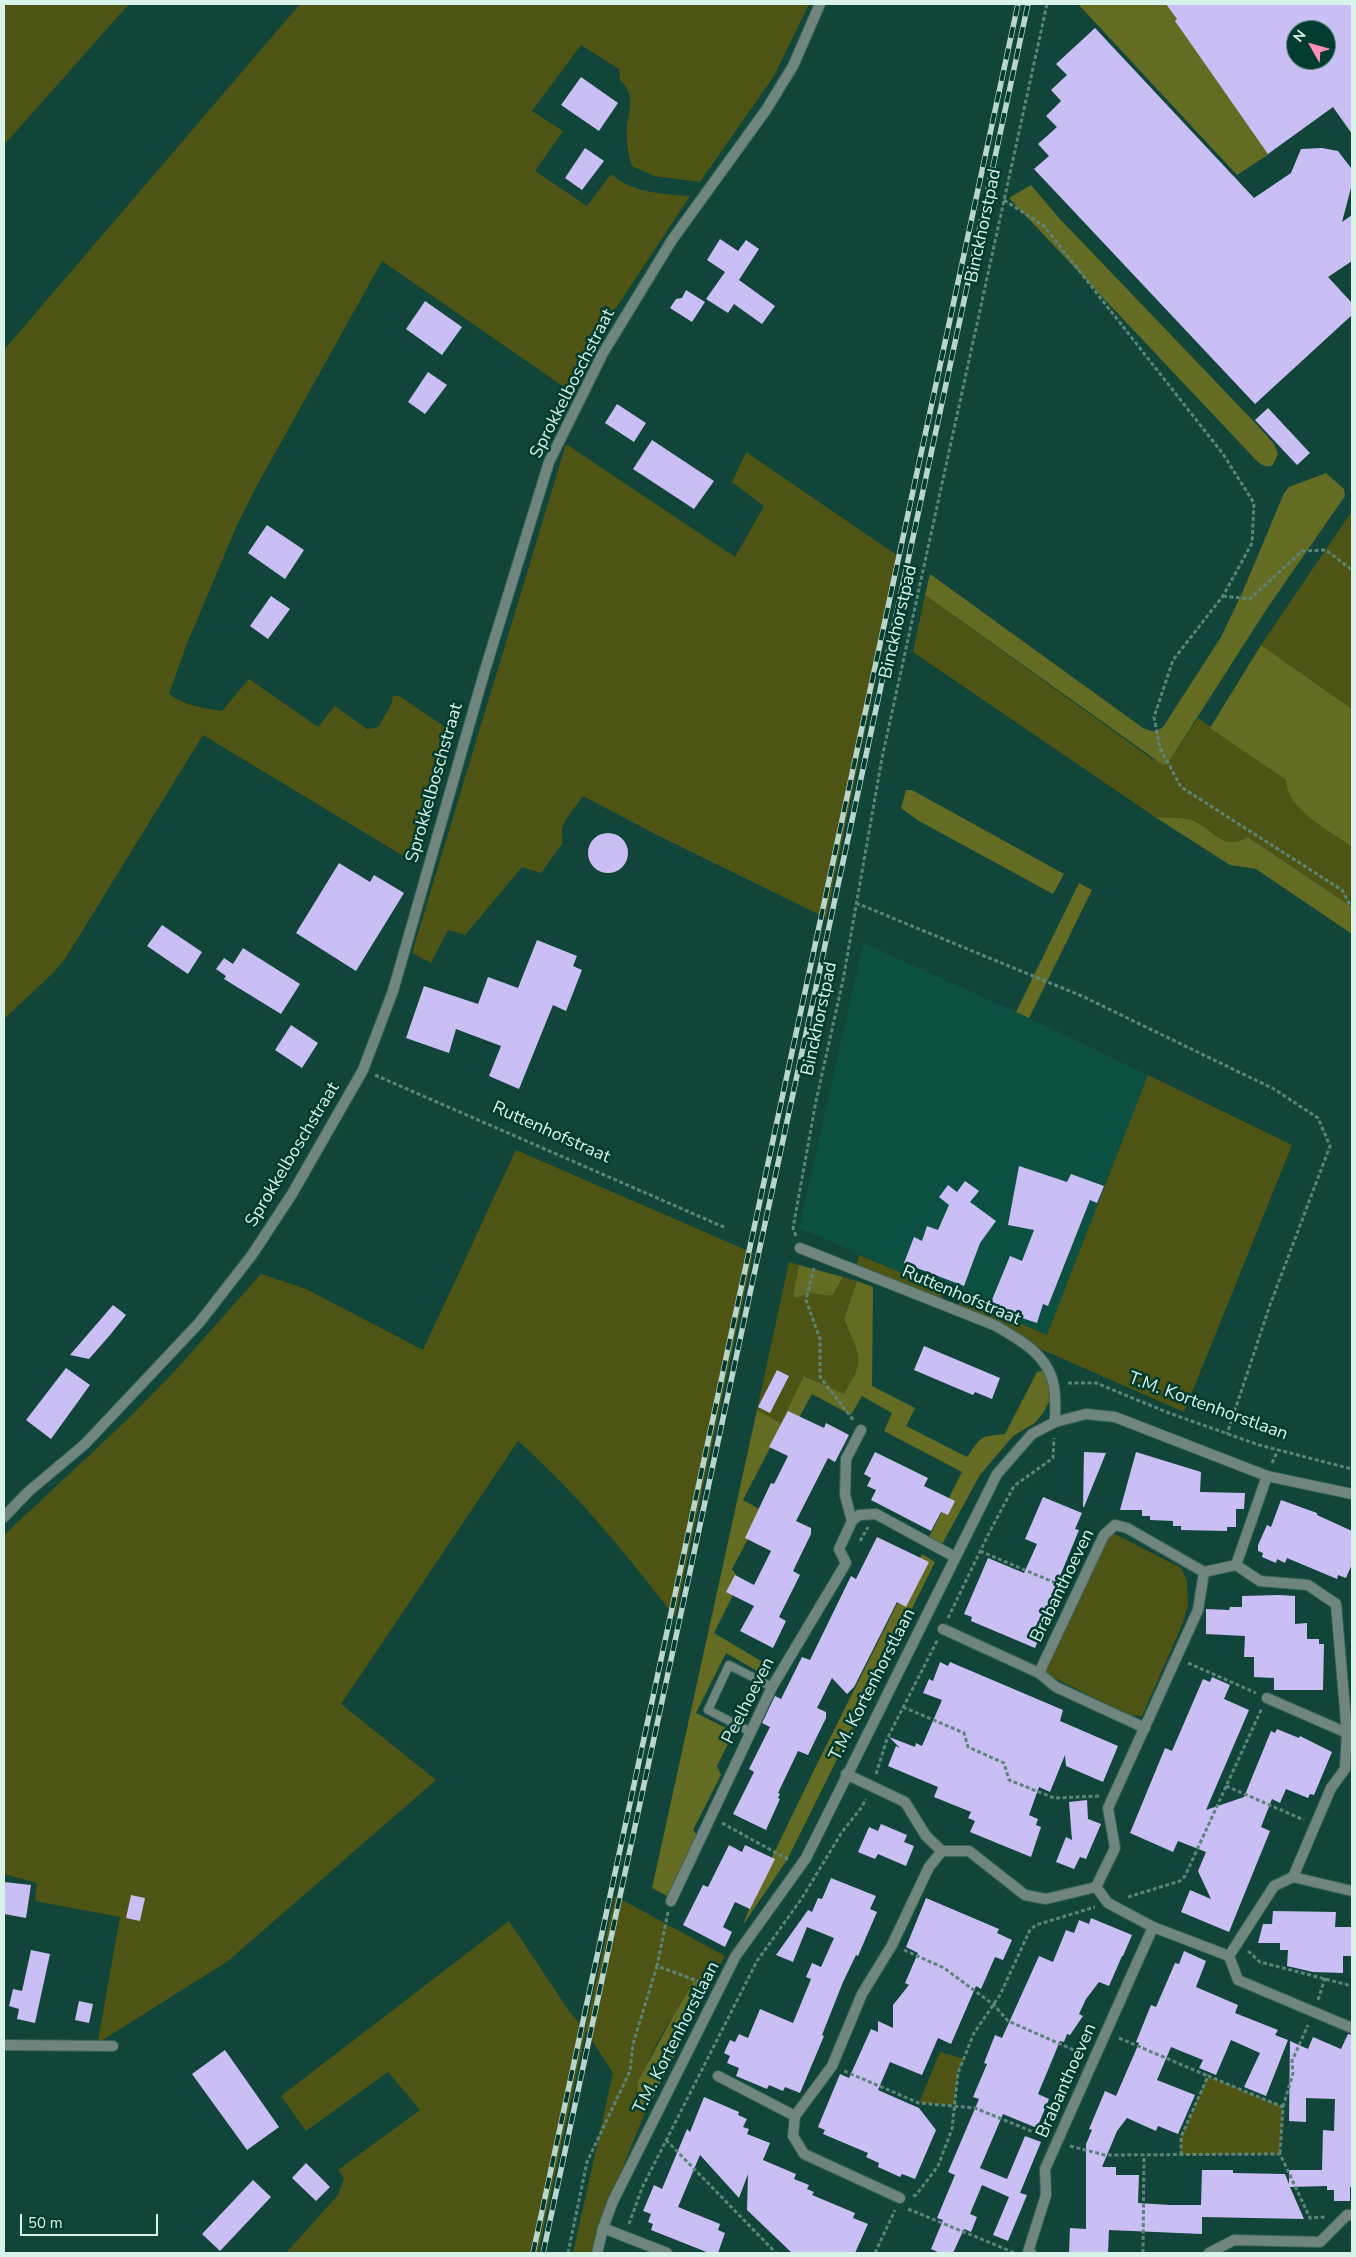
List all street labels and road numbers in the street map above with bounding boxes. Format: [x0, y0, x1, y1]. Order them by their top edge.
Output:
street label: Binckhorstpad [961, 167, 1007, 285]
street label: Sprokkelboschstraat [526, 306, 620, 462]
street label: Binckhorstpad [875, 563, 923, 681]
street label: Sprokkelboschstraat [402, 701, 468, 865]
street label: Binckhorstpad [797, 960, 843, 1078]
street label: Sprokkelboschstraat [241, 1079, 345, 1231]
street label: Ruttenhofstraat [489, 1097, 613, 1169]
street label: Ruttenhofstraat [898, 1261, 1024, 1331]
street label: T.M. Kortenhorstlaan [1125, 1368, 1291, 1446]
street label: Brabanthoeven [1026, 1526, 1100, 1646]
street label: T.M. Kortenhorstlaan [825, 1605, 921, 1765]
street label: Peelhoeven [718, 1654, 780, 1748]
street label: T.M. Kortenhorstlaan [629, 1958, 725, 2118]
street label: Brabanthoeven [1032, 2020, 1102, 2142]

